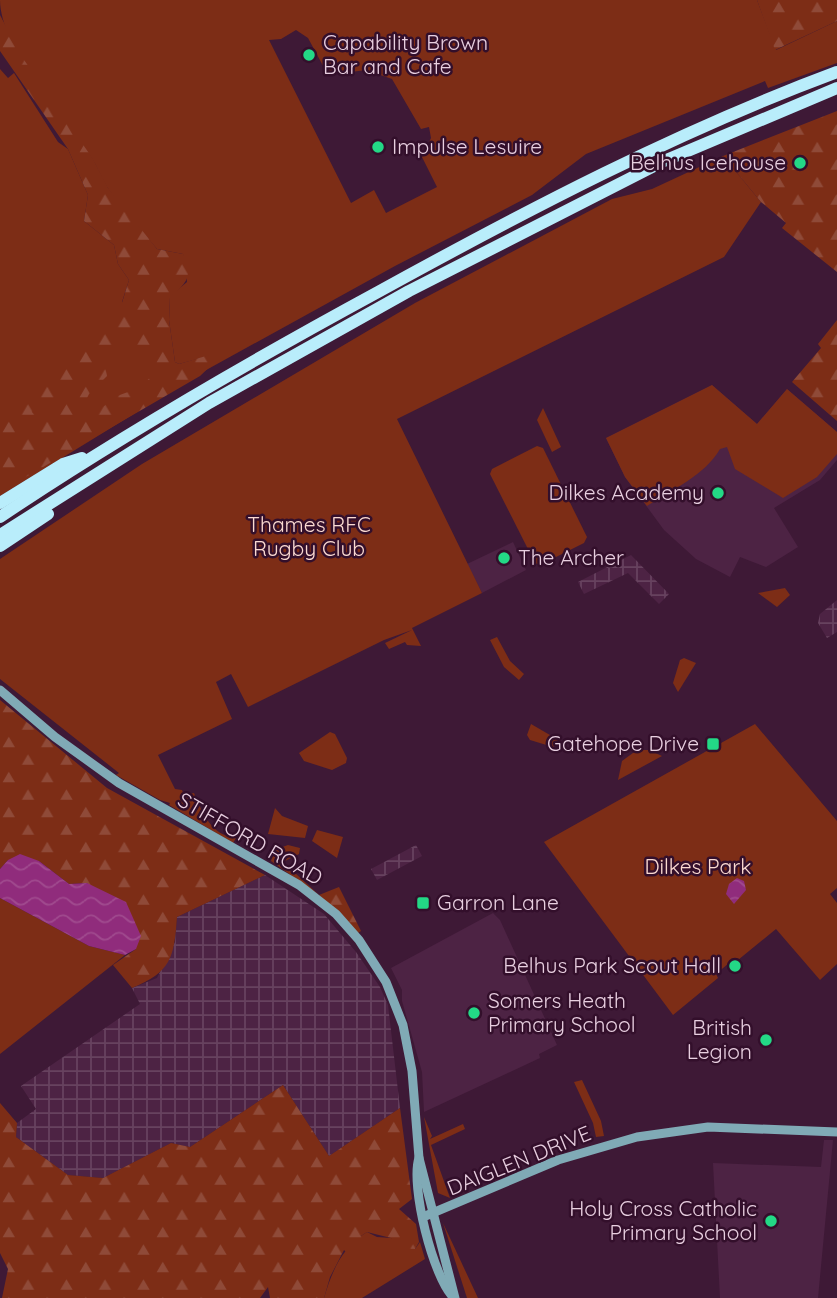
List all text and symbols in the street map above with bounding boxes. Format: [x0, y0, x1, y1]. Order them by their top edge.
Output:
place label: Capability Brown Bar and Cafe [323, 29, 488, 79]
marker: Capability Brown Bar and Cafe [301, 47, 317, 63]
place label: Impulse Lesuire [392, 133, 542, 159]
marker: Impulse Lesuire [370, 139, 386, 155]
place label: Belhus Icehouse [630, 149, 786, 175]
marker: Belhus Icehouse [792, 155, 808, 171]
place label: Dilkes Academy [549, 479, 704, 505]
marker: Dilkes Academy [710, 485, 726, 501]
park label: Thames RFC Rugby Club [247, 511, 371, 561]
place label: The Archer [518, 544, 624, 570]
marker: The Archer [496, 550, 512, 566]
place label: Gatehope Drive [547, 730, 699, 756]
marker: Gatehope Drive [705, 736, 721, 752]
street label: STIFFORD ROAD [173, 786, 328, 890]
park label: Dilkes Park [644, 853, 752, 879]
place label: Garron Lane [437, 889, 559, 915]
marker: Garron Lane [415, 895, 431, 911]
place label: Belhus Park Scout Hall [503, 952, 721, 978]
marker: Belhus Park Scout Hall [727, 958, 743, 974]
place label: Somers Heath Primary School [488, 987, 636, 1037]
marker: Somers Heath Primary School [466, 1005, 482, 1021]
place label: British Legion [687, 1014, 752, 1064]
marker: British Legion [758, 1032, 774, 1048]
street label: DAIGLEN DRIVE [443, 1119, 594, 1201]
place label: Holy Cross Catholic Primary School [569, 1195, 757, 1245]
marker: Holy Cross Catholic Primary School [763, 1213, 779, 1229]

